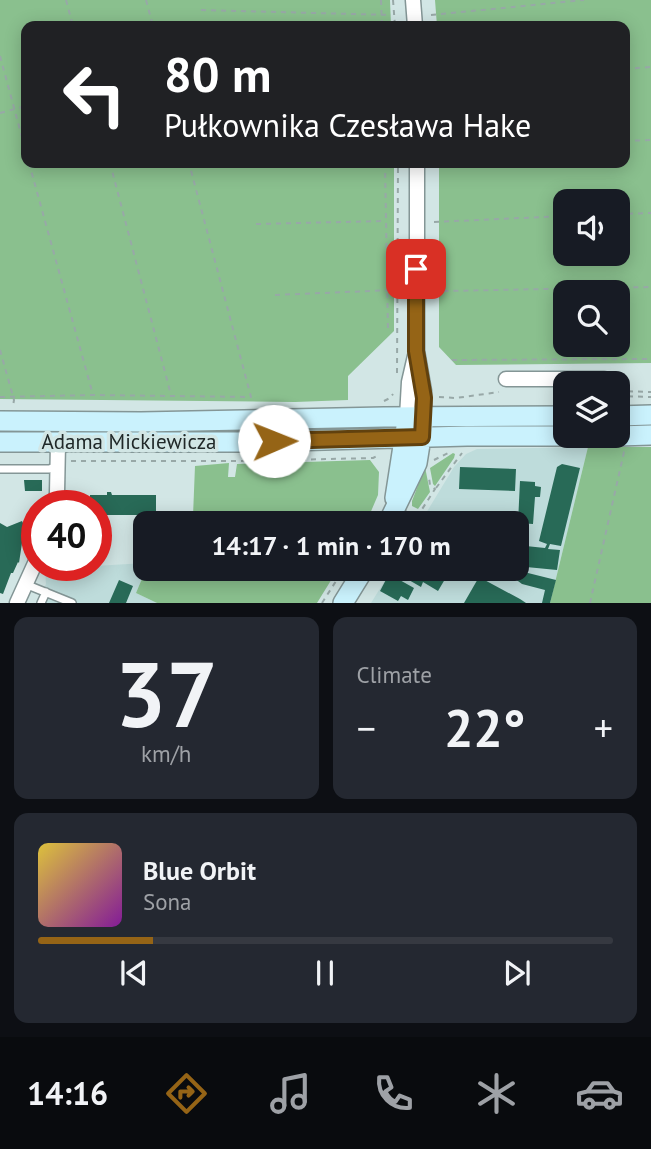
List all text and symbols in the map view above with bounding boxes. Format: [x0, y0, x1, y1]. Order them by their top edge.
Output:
text: 80 m [164, 42, 271, 106]
icon: left [49, 49, 140, 140]
text: Pułkownika Czesława Hake [164, 104, 531, 146]
map controls [553, 189, 630, 448]
button: sound [553, 189, 630, 266]
pin [386, 239, 446, 299]
icon: arrive [397, 250, 435, 288]
button: search [553, 280, 630, 357]
button: layers [553, 371, 630, 448]
position arrow [237, 404, 311, 478]
street label: Adama Mickiewicza [42, 428, 216, 455]
speed limit sign: 40 [21, 490, 112, 581]
text: 14:17 · 1 min · 170 m [211, 529, 451, 562]
text: 37 [115, 634, 218, 752]
text: Climate [357, 660, 432, 689]
text: 22° [444, 694, 526, 761]
text: − [357, 703, 376, 752]
text: + [594, 703, 613, 752]
text: km/h [141, 739, 191, 768]
text: Blue Orbit [143, 854, 256, 887]
text: Sona [143, 887, 192, 916]
icon: previous [115, 954, 153, 992]
icon: pause [306, 954, 344, 992]
icon: next [498, 954, 536, 992]
icon: directions [162, 1069, 211, 1118]
icon: music [266, 1069, 315, 1118]
icon: phone [369, 1069, 418, 1118]
icon: climate [472, 1069, 521, 1118]
icon: car [575, 1069, 624, 1118]
text: 14:16 [27, 1072, 108, 1114]

